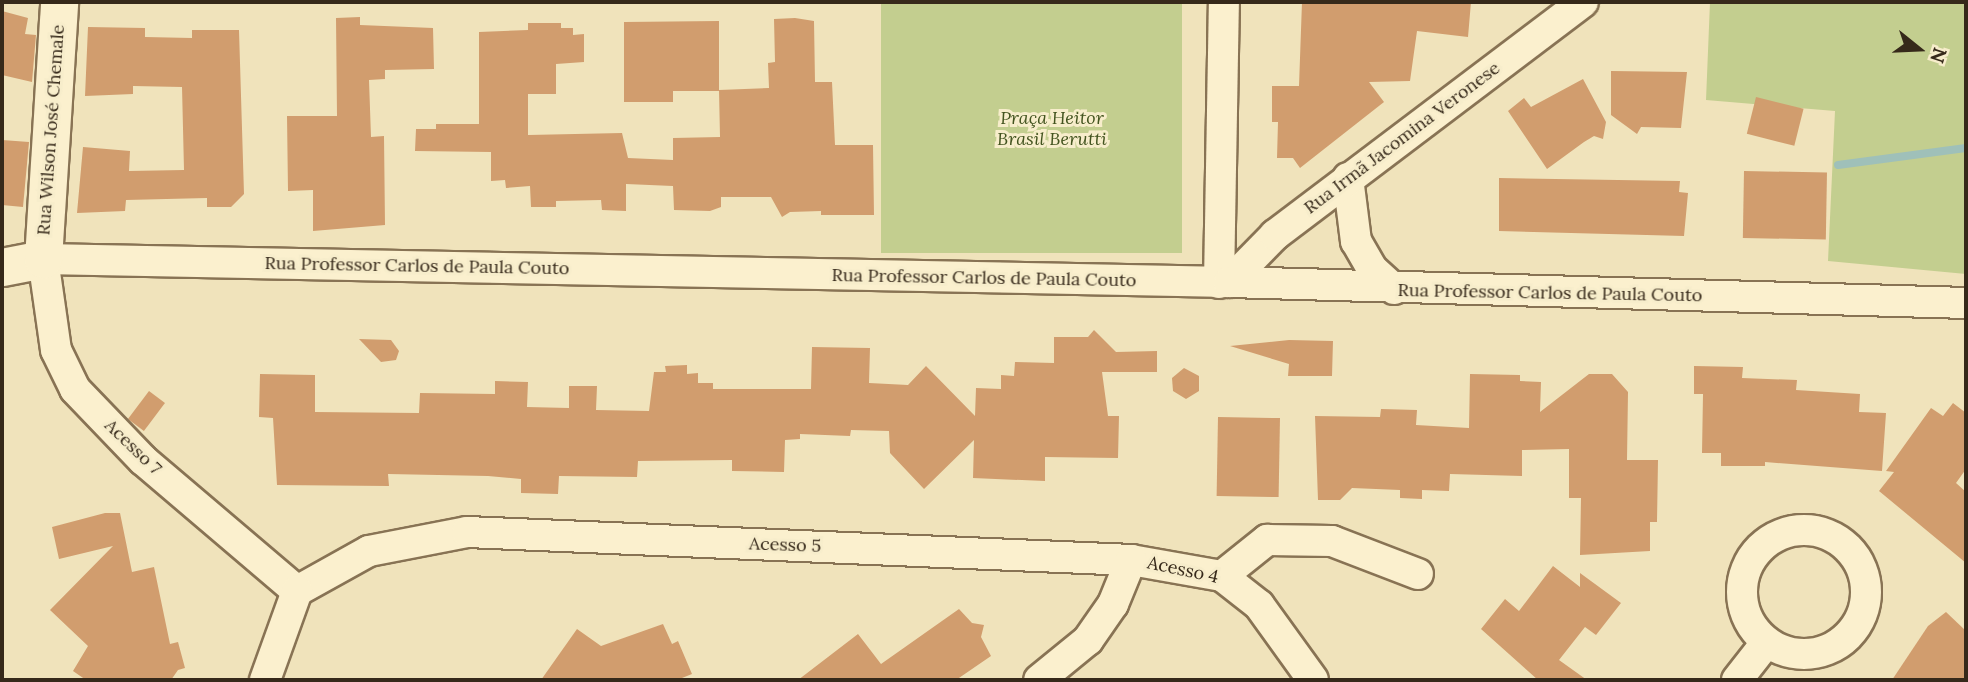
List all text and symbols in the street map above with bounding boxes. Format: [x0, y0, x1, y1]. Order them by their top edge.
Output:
north arrow [1884, 14, 1954, 84]
street label: Rua Wilson José Chemale [33, 24, 69, 236]
text: N [1925, 45, 1953, 66]
street label: Rua Irmã Jacomina Veronese [1300, 57, 1504, 219]
park label: Praça Heitor Brasil Berutti [997, 108, 1107, 150]
street label: Rua Professor Carlos de Paula Couto [264, 253, 570, 279]
street label: Rua Professor Carlos de Paula Couto [831, 265, 1137, 291]
street label: Rua Professor Carlos de Paula Couto [1397, 280, 1703, 306]
street label: Acesso 7 [100, 415, 166, 479]
street label: Acesso 5 [749, 533, 821, 557]
street label: Acesso 4 [1145, 552, 1221, 588]

